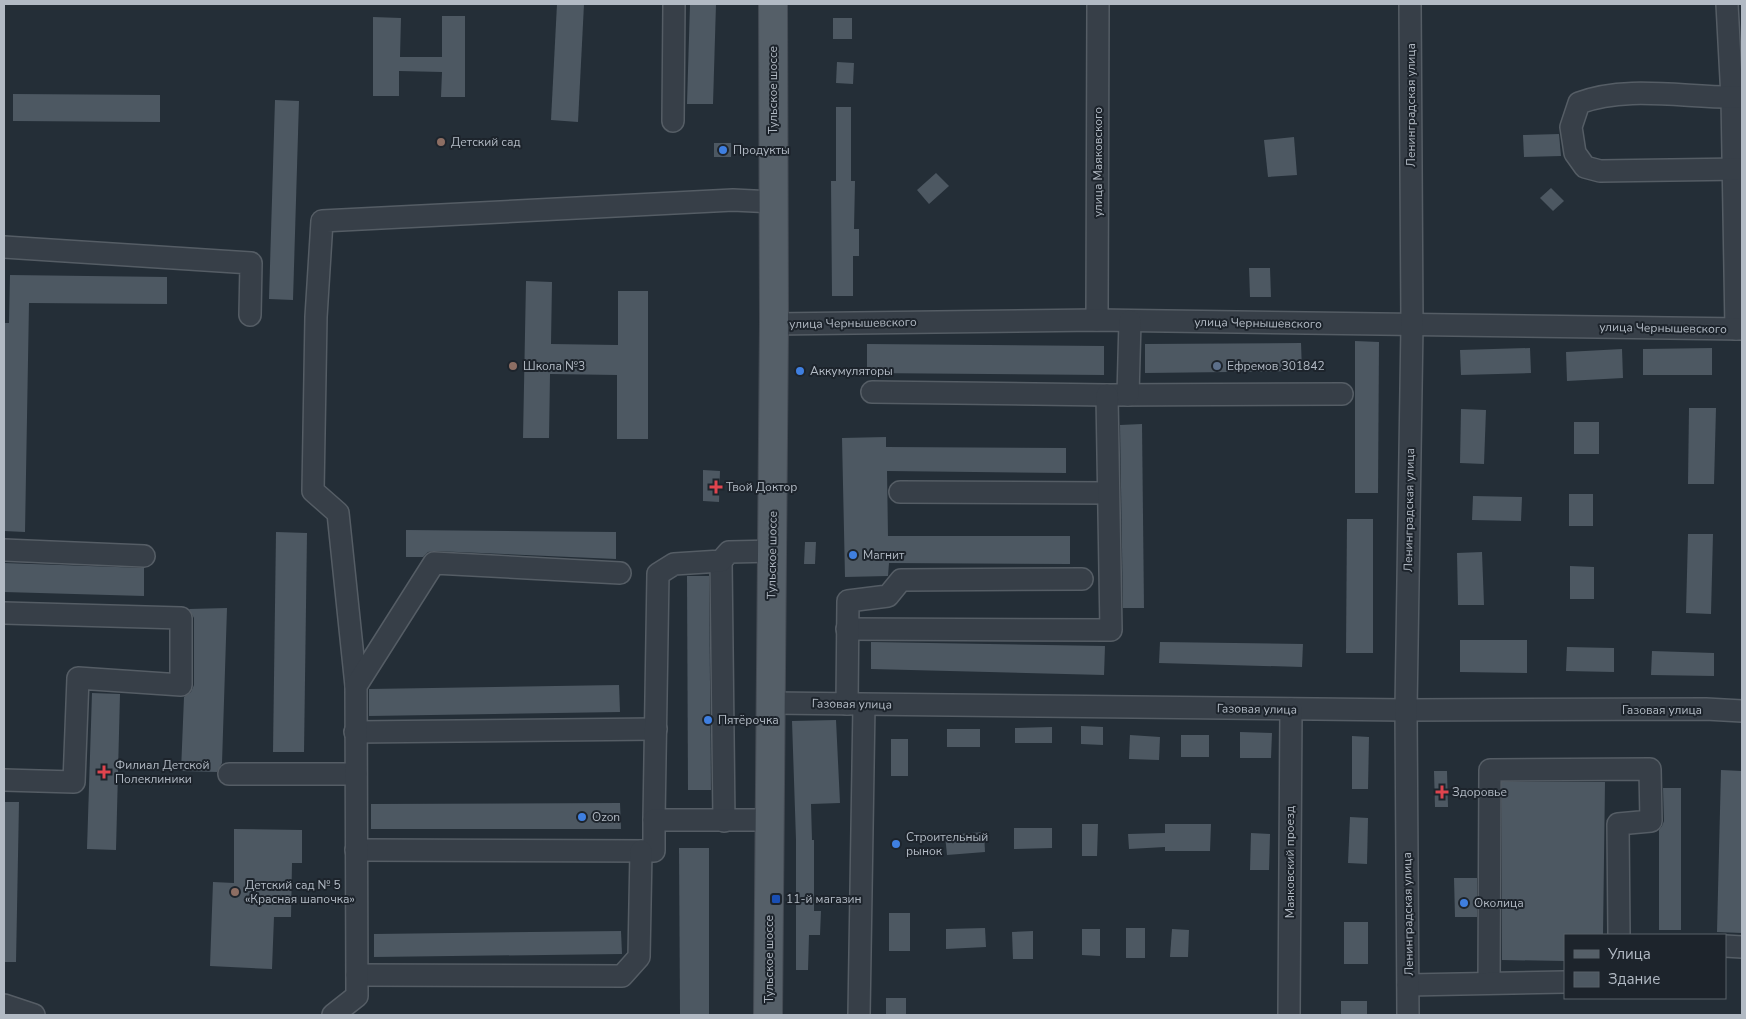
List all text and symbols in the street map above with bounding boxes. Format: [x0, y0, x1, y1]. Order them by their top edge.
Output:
street label: Ленинградская улица [1403, 43, 1419, 167]
street label: Тульское шоссе [765, 46, 781, 134]
street label: улица Маяковского [1090, 107, 1106, 217]
place label: Детский сад [451, 134, 520, 150]
marker: Детский сад [435, 136, 447, 148]
place label: Продукты [733, 142, 790, 158]
marker: Продукты [717, 144, 729, 156]
street label: улица Чернышевского [789, 314, 917, 332]
street label: улица Чернышевского [1194, 314, 1322, 332]
street label: улица Чернышевского [1599, 319, 1727, 337]
place label: Школа №3 [523, 358, 585, 374]
place label: Ефремов 301842 [1227, 358, 1325, 374]
marker: Школа №3 [507, 360, 519, 372]
marker: Ефремов 301842 [1211, 360, 1223, 372]
place label: Аккумуляторы [810, 363, 893, 379]
marker: Аккумуляторы [794, 365, 806, 377]
street label: Ленинградская улица [1400, 448, 1418, 572]
place label: Твой Доктор [726, 479, 797, 495]
marker: Твой Доктор [710, 481, 722, 493]
street label: Тульское шоссе [763, 511, 781, 599]
place label: Магнит [863, 547, 905, 563]
marker: Магнит [847, 549, 859, 561]
street label: Газовая улица [812, 695, 892, 713]
street label: Газовая улица [1217, 700, 1297, 718]
street label: Газовая улица [1622, 702, 1702, 718]
place label: Пятёрочка [718, 712, 779, 728]
marker: Пятёрочка [702, 714, 714, 726]
place label: Филиал Детской Полеклиники [115, 757, 209, 787]
marker: Филиал Детской Полеклиники [97, 765, 111, 779]
place label: Здоровье [1452, 784, 1507, 800]
marker: Здоровье [1436, 786, 1448, 798]
street label: Маяковский проезд [1282, 806, 1298, 918]
place label: Ozon [592, 809, 620, 825]
marker: Ozon [576, 811, 588, 823]
place label: Строительный рынок [906, 829, 988, 859]
marker: Строительный рынок [890, 838, 902, 850]
street label: Ленинградская улица [1399, 852, 1417, 976]
place label: Детский сад № 5 «Красная шапочка» [245, 877, 355, 907]
marker: Детский сад № 5 «Красная шапочка» [229, 886, 241, 898]
place label: 11-й магазин [786, 891, 862, 907]
marker: 11-й магазин [770, 893, 782, 905]
place label: Околица [1474, 895, 1524, 911]
marker: Околица [1458, 897, 1470, 909]
street label: Тульское шоссе [761, 915, 777, 1003]
legend [1564, 934, 1726, 999]
text: Улица [1607, 944, 1651, 964]
text: Здание [1608, 969, 1660, 989]

